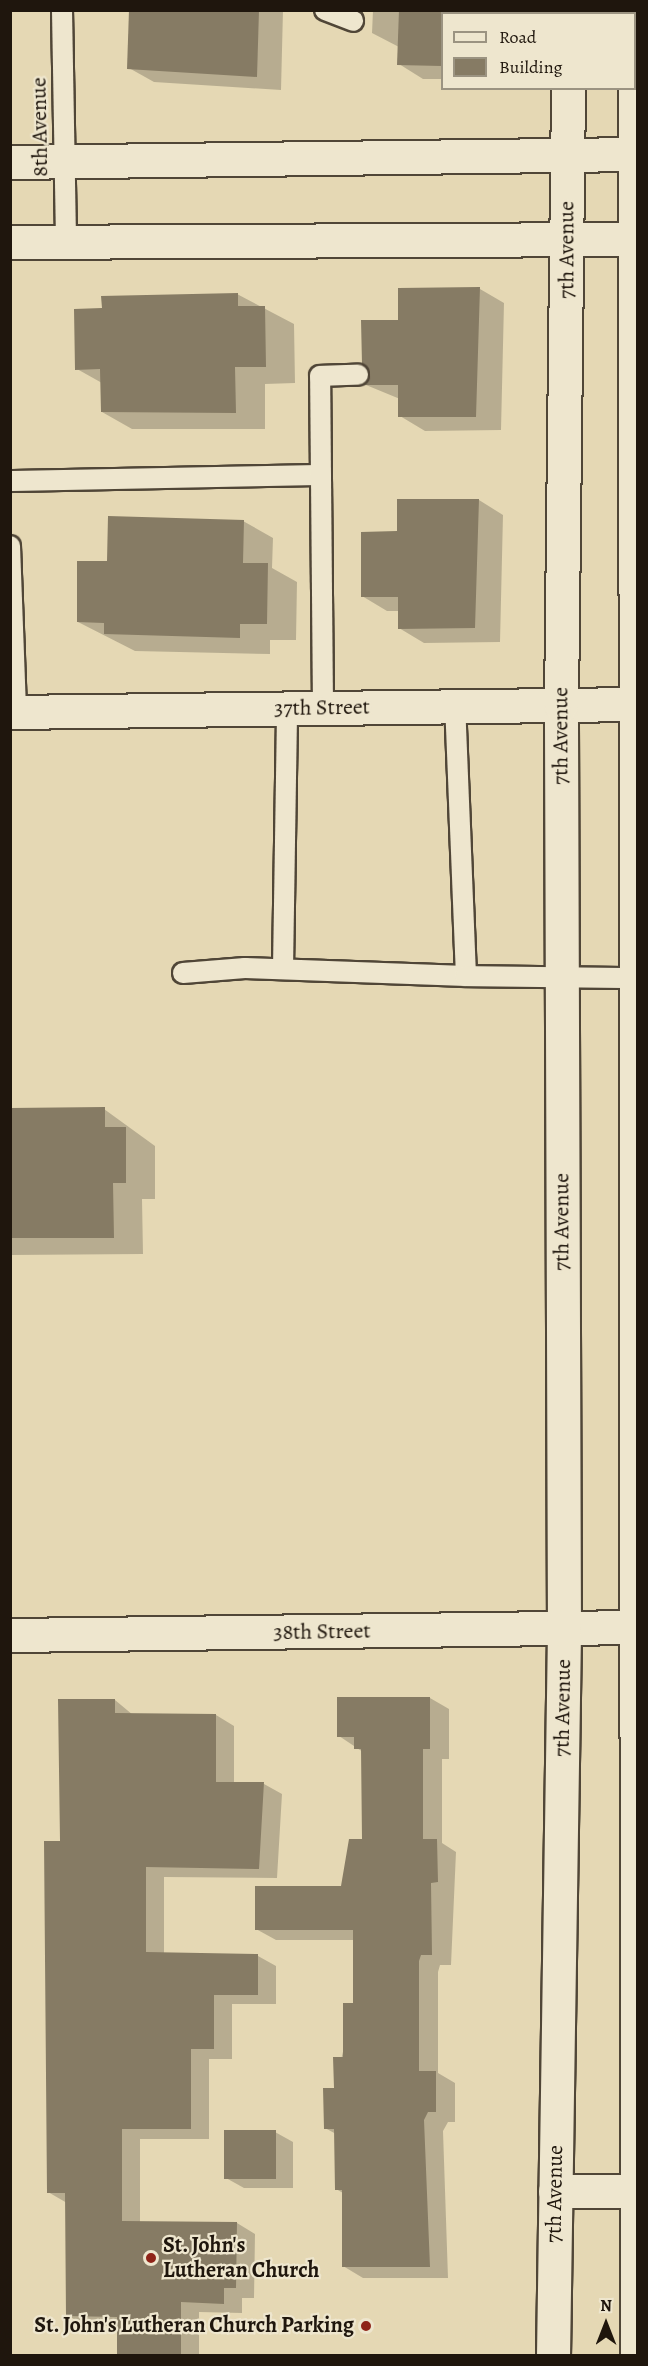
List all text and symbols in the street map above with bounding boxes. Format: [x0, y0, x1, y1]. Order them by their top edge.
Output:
legend [441, 12, 636, 90]
text: Road [499, 25, 536, 49]
text: Building [499, 55, 563, 79]
street label: 8th Avenue [26, 77, 54, 177]
street label: 7th Avenue [554, 201, 580, 299]
street label: 7th Avenue [548, 687, 574, 785]
street label: 37th Street [274, 694, 370, 722]
street label: 7th Avenue [549, 1173, 575, 1271]
street label: 38th Street [273, 1618, 371, 1646]
street label: 7th Avenue [549, 1659, 577, 1757]
street label: 7th Avenue [541, 2145, 569, 2243]
place label: St. John's Lutheran Church [163, 2232, 319, 2284]
marker: St. John's Lutheran Church [144, 2251, 158, 2265]
north arrow [576, 2294, 636, 2354]
text: N [600, 2295, 612, 2317]
place label: St. John's Lutheran Church Parking [34, 2313, 354, 2339]
marker: St. John's Lutheran Church Parking [359, 2319, 373, 2333]

